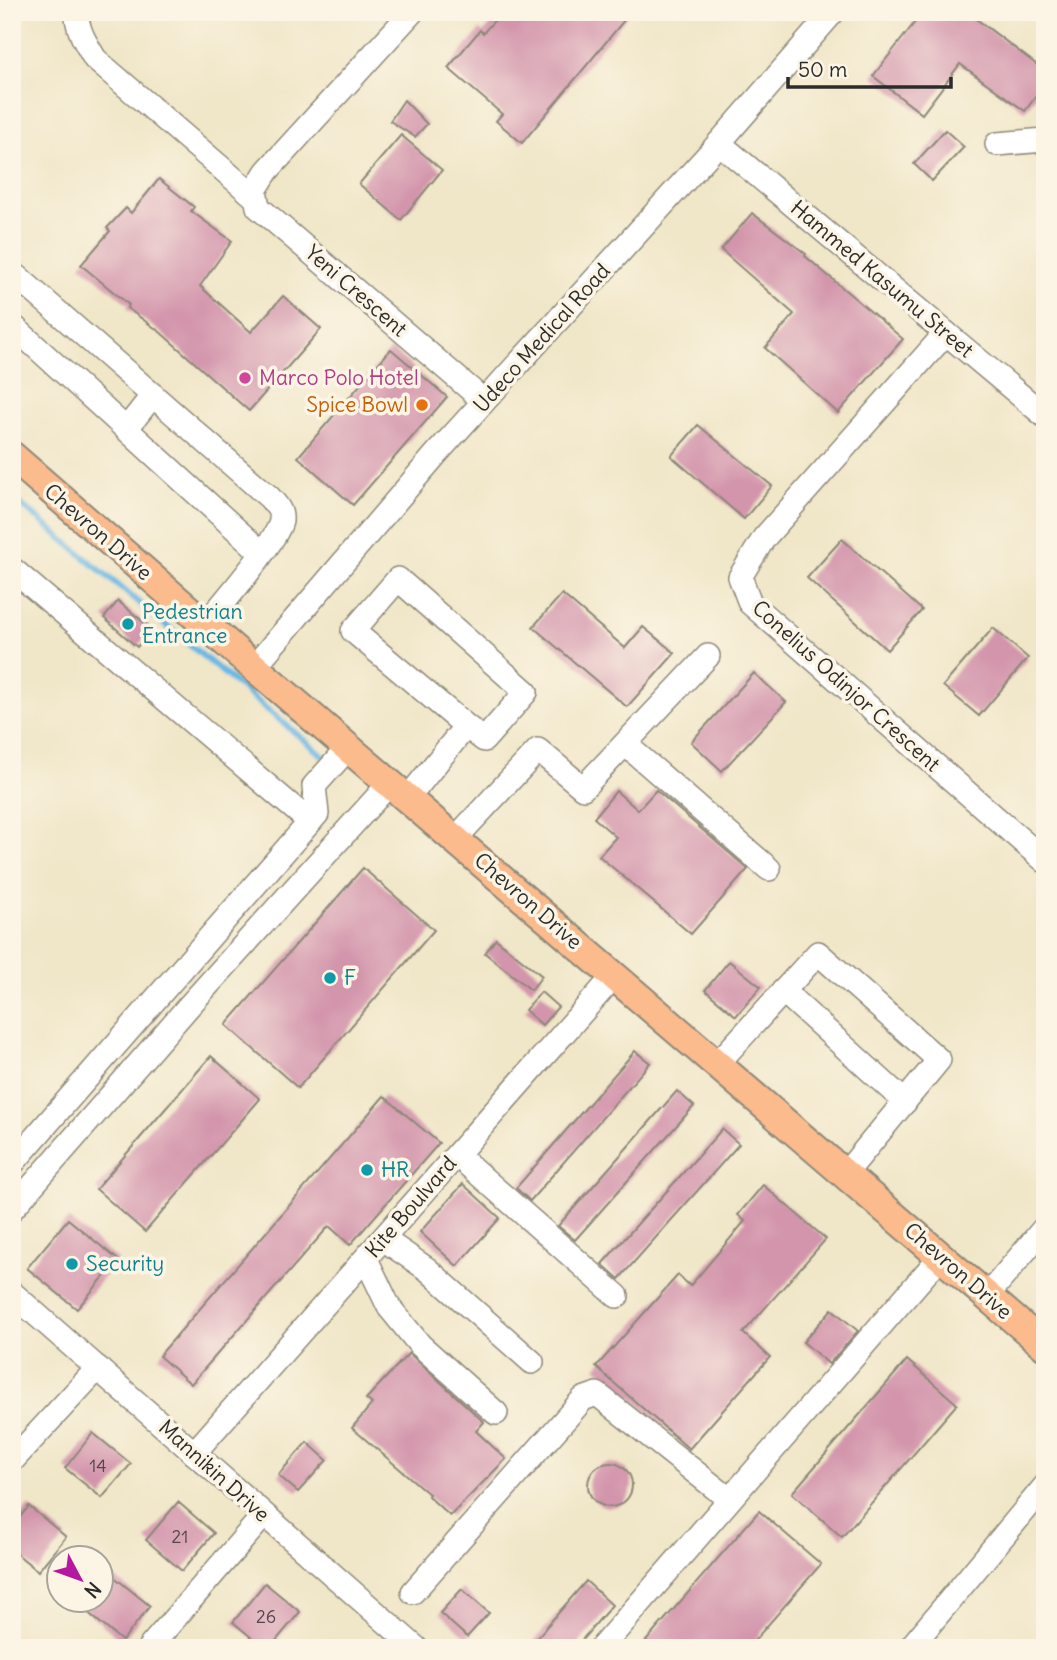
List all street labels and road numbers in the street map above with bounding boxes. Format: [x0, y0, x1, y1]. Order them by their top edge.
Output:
street label: Hammed Kasumu Street [785, 194, 979, 363]
street label: Yeni Crescent [300, 239, 413, 342]
street label: Udeco Medical Road [467, 257, 616, 418]
street label: Chevron Drive [39, 477, 158, 586]
street label: Conelius Odinjor Crescent [747, 594, 946, 777]
street label: Chevron Drive [469, 846, 588, 955]
street label: Kite Boulvard [359, 1150, 462, 1263]
street label: Chevron Drive [899, 1216, 1018, 1325]
street label: Mannikin Drive [153, 1414, 275, 1528]

